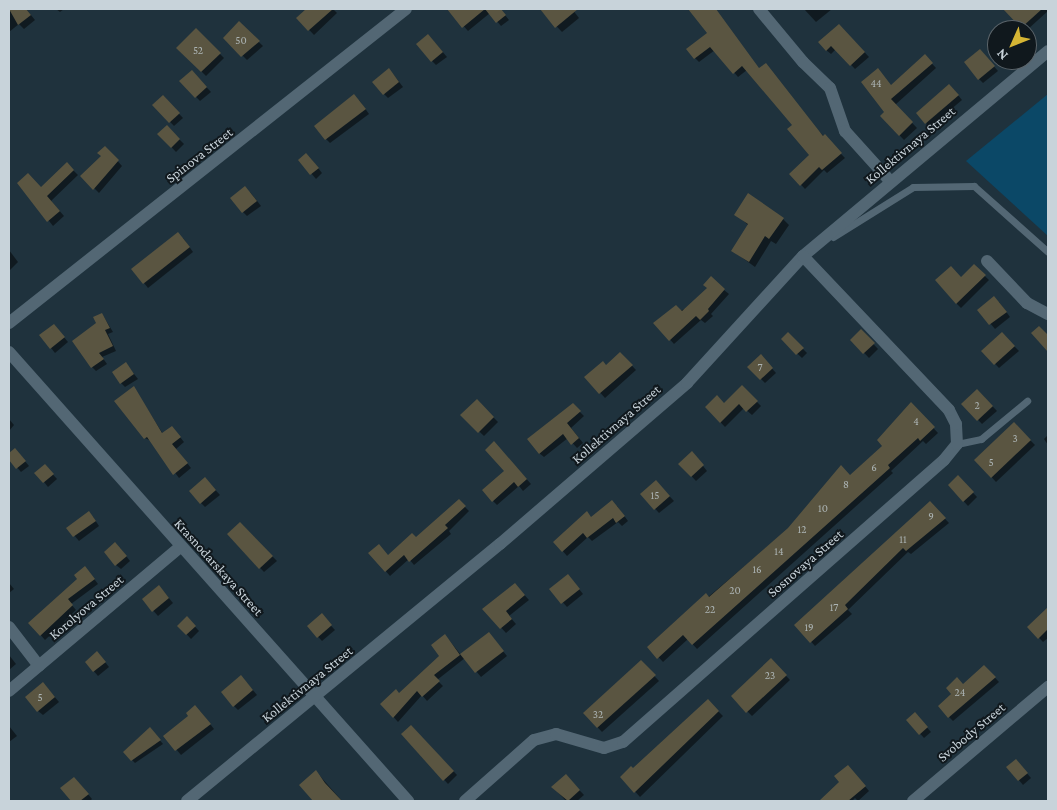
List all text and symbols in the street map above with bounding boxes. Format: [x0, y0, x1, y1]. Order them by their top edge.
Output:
north arrow [987, 20, 1037, 70]
house number: 50 [235, 33, 247, 47]
house number: 52 [193, 43, 203, 57]
text: N [993, 46, 1011, 64]
house number: 44 [870, 76, 882, 90]
street label: Kollektivnaya Street [862, 103, 958, 187]
street label: Spinova Street [162, 124, 236, 186]
house number: 7 [757, 360, 763, 374]
street label: Kollektivnaya Street [568, 381, 664, 467]
house number: 2 [974, 398, 980, 412]
house number: 4 [913, 414, 919, 428]
house number: 3 [1012, 431, 1018, 445]
house number: 5 [988, 455, 994, 469]
house number: 6 [871, 460, 877, 474]
house number: 8 [843, 477, 849, 491]
house number: 15 [651, 488, 659, 502]
house number: 10 [818, 501, 828, 515]
house number: 9 [928, 509, 934, 523]
street label: Krasnodarskaya Street [171, 515, 267, 619]
house number: 12 [798, 522, 806, 536]
street label: Sosnovaya Street [764, 526, 846, 600]
house number: 11 [899, 532, 907, 546]
house number: 14 [774, 544, 784, 558]
house number: 16 [752, 562, 762, 576]
street label: Korolyova Street [46, 571, 126, 643]
house number: 20 [729, 583, 741, 597]
house number: 17 [830, 600, 838, 614]
house number: 22 [705, 602, 715, 616]
house number: 19 [804, 620, 814, 634]
street label: Kollektivnaya Street [258, 642, 356, 726]
house number: 23 [765, 668, 775, 682]
house number: 24 [955, 685, 965, 699]
house number: 5 [37, 690, 43, 704]
street label: Svobody Street [934, 699, 1008, 765]
house number: 32 [593, 707, 603, 721]

